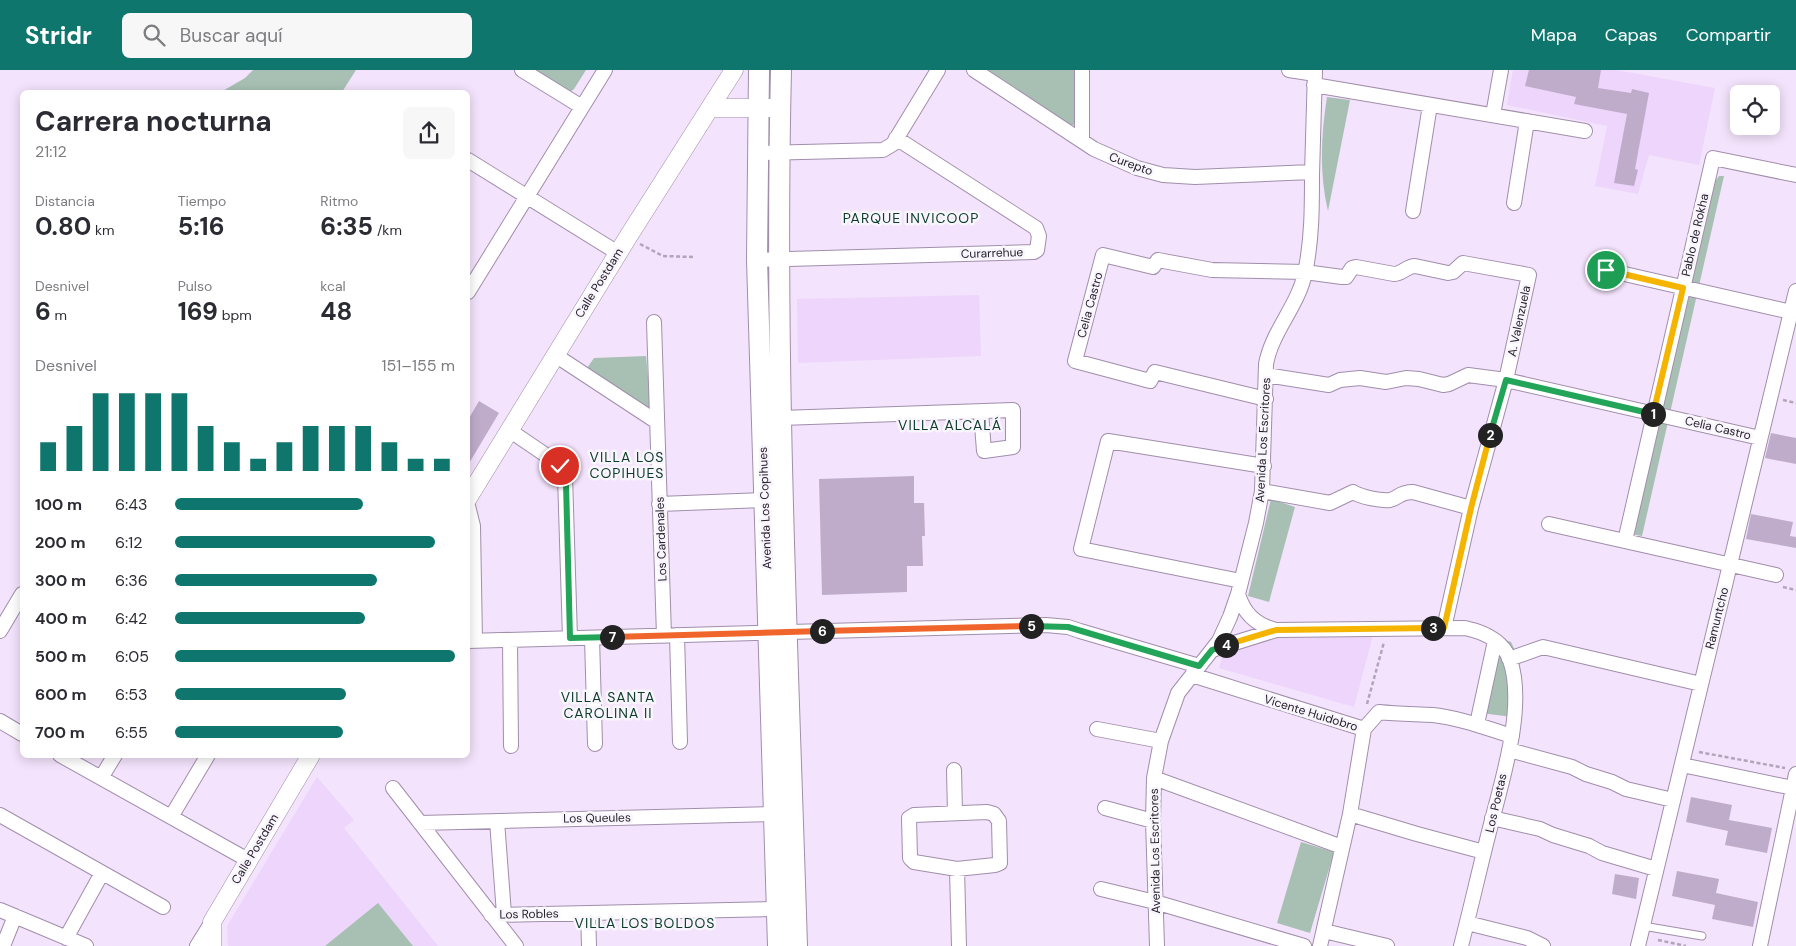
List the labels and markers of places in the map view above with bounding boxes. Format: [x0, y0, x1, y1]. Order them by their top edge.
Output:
pin [1585, 249, 1627, 291]
pin: 1 [1640, 402, 1666, 426]
pin: 2 [1478, 422, 1502, 448]
pin [539, 445, 581, 487]
pin: 5 [1018, 614, 1044, 638]
pin: 3 [1420, 616, 1446, 640]
pin: 6 [810, 618, 834, 644]
pin: 7 [600, 624, 624, 650]
pin: 4 [1214, 632, 1238, 658]

